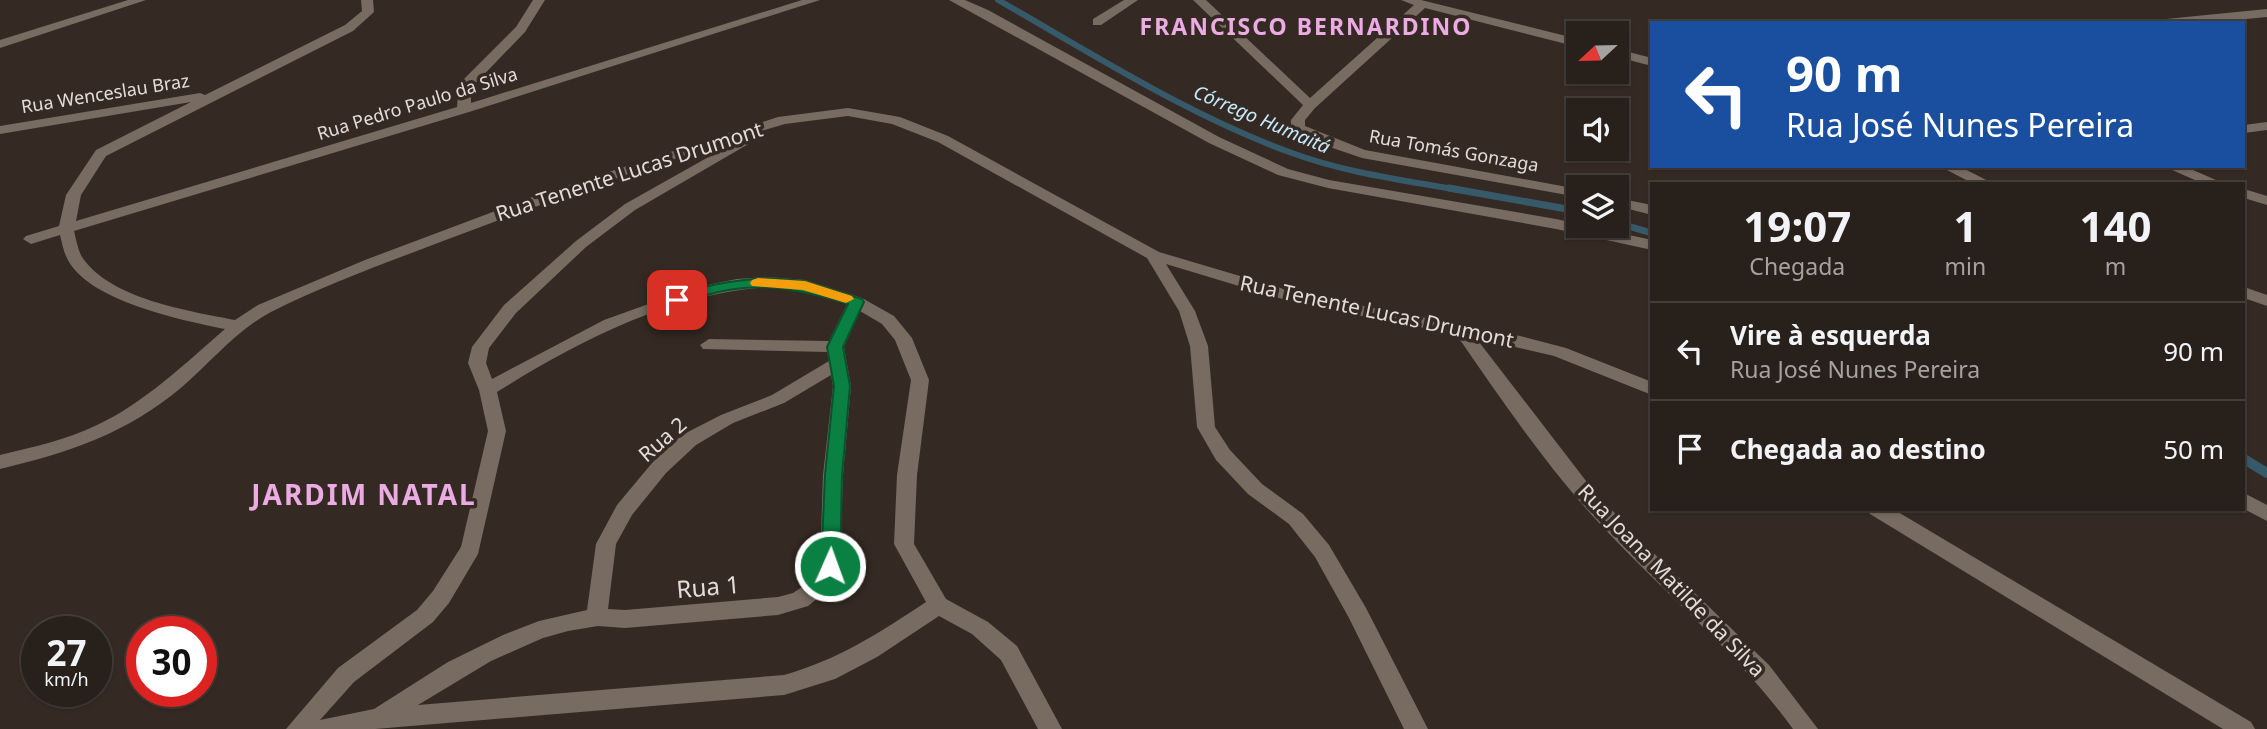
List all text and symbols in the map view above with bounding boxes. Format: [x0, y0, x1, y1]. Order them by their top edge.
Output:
district label: FRANCISCO BERNARDINO [1140, 10, 1472, 42]
north arrow [1566, 21, 1629, 84]
map controls [1566, 21, 1629, 238]
text: 90 m [1786, 40, 1903, 106]
icon: left [1671, 49, 1762, 140]
street label: Rua Pedro Paulo da Silva [314, 61, 520, 145]
street label: Rua Wenceslau Braz [19, 68, 191, 118]
water label: Córrego Humaitá [1190, 78, 1334, 160]
button: sound [1566, 98, 1629, 161]
text: Rua José Nunes Pereira [1786, 103, 2134, 146]
street label: Rua Tenente Lucas Drumont [492, 114, 767, 227]
street label: Rua Tomás Gonzaga [1367, 123, 1541, 177]
button: layers [1566, 175, 1629, 238]
text: 19:07 [1743, 197, 1851, 254]
text: 1 [1953, 197, 1977, 254]
text: 140 [2080, 197, 2152, 254]
text: Chegada [1749, 250, 1845, 282]
text: min [1945, 250, 1986, 282]
text: m [2105, 250, 2126, 282]
street label: Rua Tenente Lucas Drumont [1238, 268, 1517, 354]
pin [647, 270, 707, 330]
icon: arrive [658, 281, 696, 319]
text: Vire à esquerda [1730, 317, 1931, 353]
icon: left [1671, 332, 1709, 370]
text: 90 m [2163, 333, 2224, 369]
text: Rua José Nunes Pereira [1730, 353, 1980, 385]
street label: Rua 2 [632, 410, 692, 468]
icon: arrive [1671, 430, 1709, 468]
text: Chegada ao destino [1730, 431, 1986, 467]
text: 50 m [2163, 431, 2224, 467]
district label: JARDIM NATAL [248, 475, 477, 513]
street label: Rua Joana Matilde da Silva [1572, 477, 1772, 683]
position arrow [793, 529, 867, 603]
street label: Rua 1 [675, 567, 741, 605]
speed limit sign: 30 [126, 616, 217, 707]
text: 27 [46, 629, 87, 676]
text: km/h [44, 667, 89, 691]

